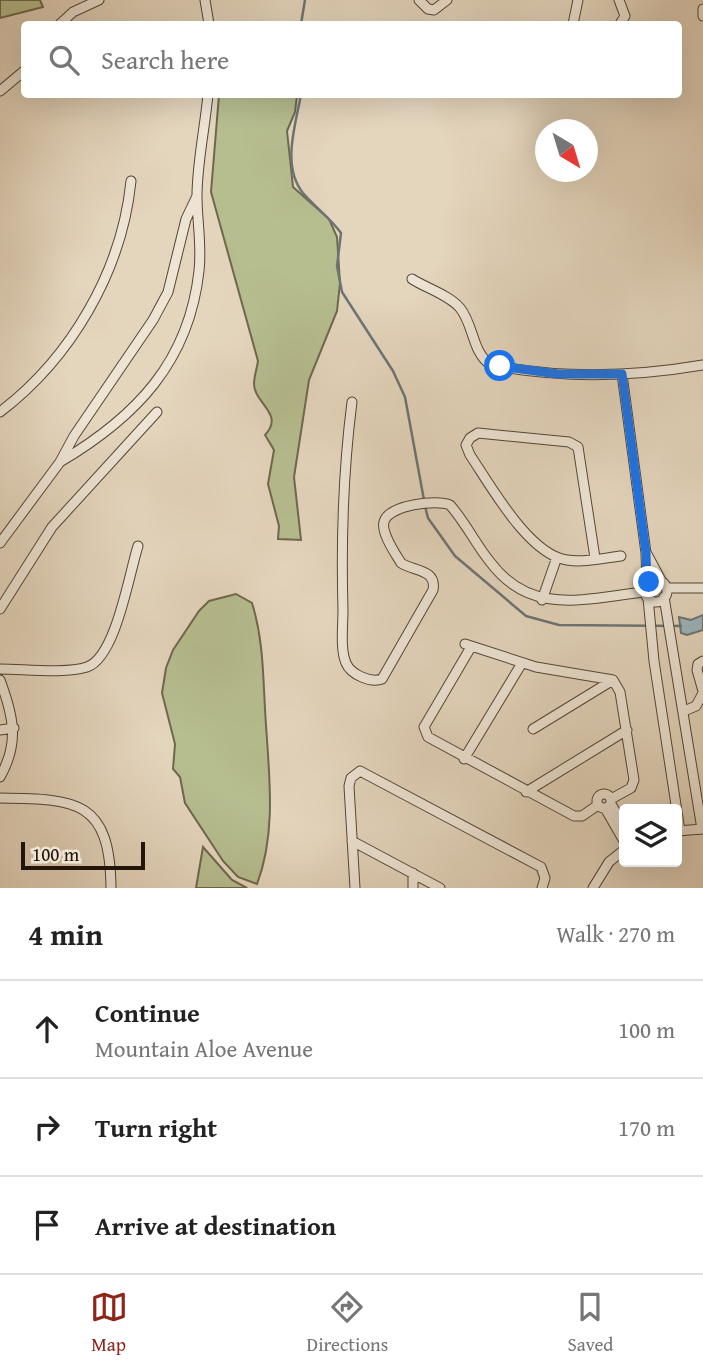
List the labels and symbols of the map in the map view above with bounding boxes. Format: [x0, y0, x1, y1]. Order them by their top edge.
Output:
north arrow [535, 119, 598, 182]
route start [484, 350, 515, 381]
route end [633, 566, 664, 597]
scale bar [21, 839, 145, 871]

